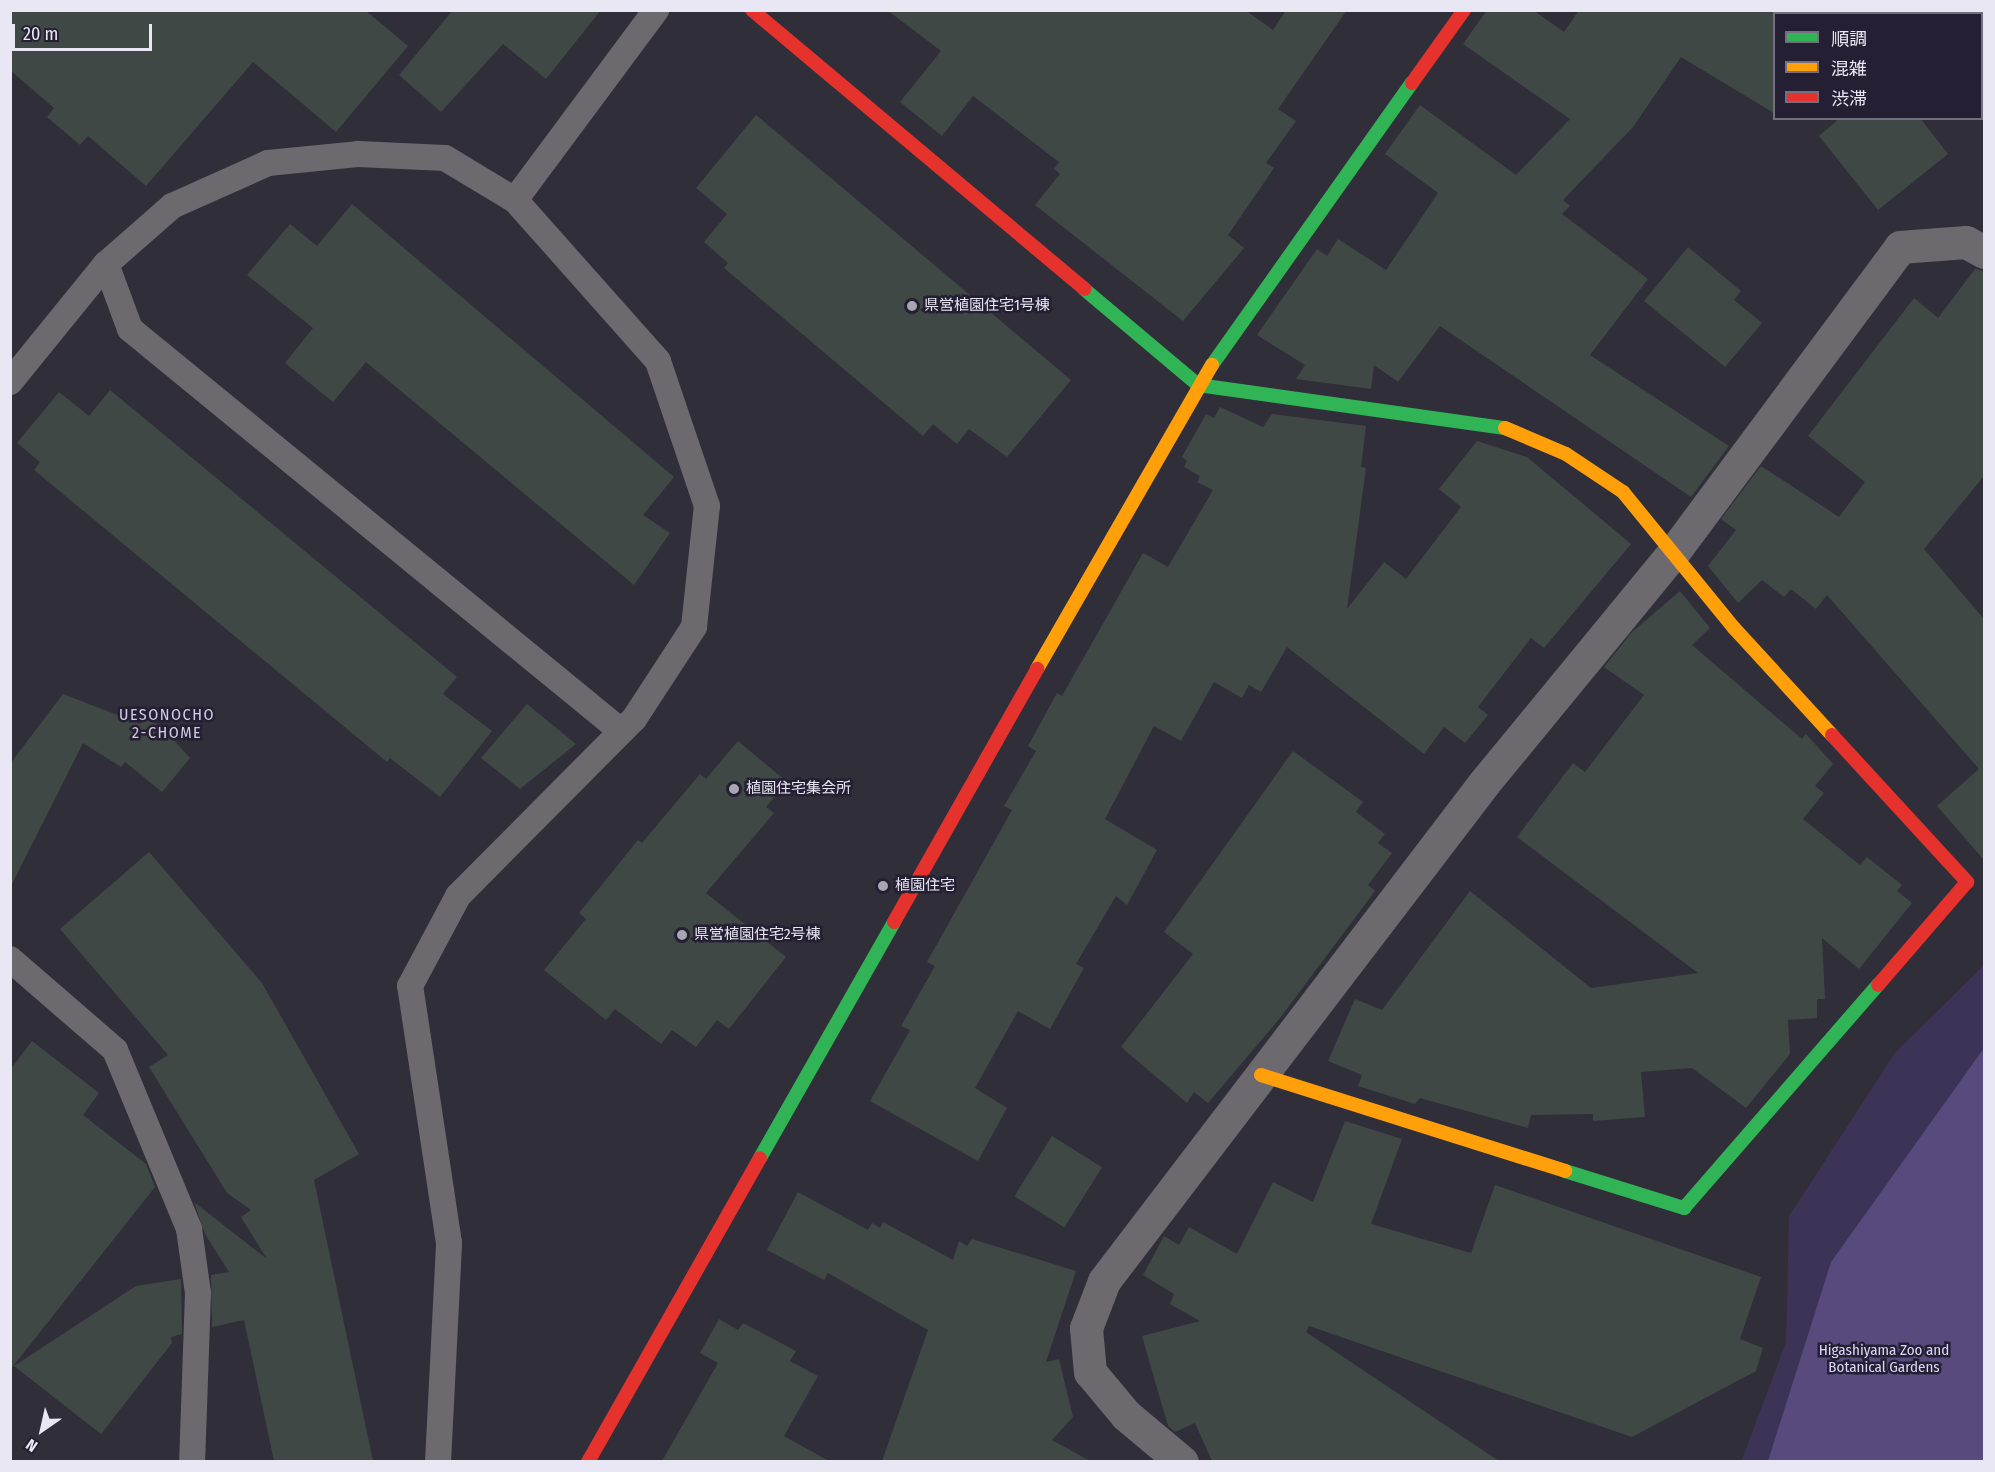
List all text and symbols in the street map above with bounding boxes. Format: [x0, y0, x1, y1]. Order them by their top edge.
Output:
scale bar [15, 12, 154, 50]
legend [1773, 12, 1983, 120]
text: 20 m [23, 23, 58, 45]
text: 順調 [1831, 28, 1867, 50]
text: 混雑 [1831, 58, 1867, 80]
text: 渋滞 [1831, 88, 1867, 110]
place label: 県営植園住宅1号棟 [924, 297, 1050, 315]
marker: 県営植園住宅1号棟 [905, 299, 919, 313]
district label: UESONOCHO 2-CHOME [119, 705, 215, 743]
place label: 植園住宅集会所 [746, 780, 851, 798]
marker: 植園住宅集会所 [727, 782, 741, 796]
place label: 植園住宅 [895, 877, 955, 895]
marker: 植園住宅 [876, 879, 890, 893]
place label: 県営植園住宅2号棟 [694, 926, 821, 944]
marker: 県営植園住宅2号棟 [675, 928, 689, 942]
park label: Higashiyama Zoo and Botanical Gardens [1819, 1341, 1949, 1376]
north arrow [12, 1400, 72, 1460]
text: N [22, 1435, 41, 1456]

